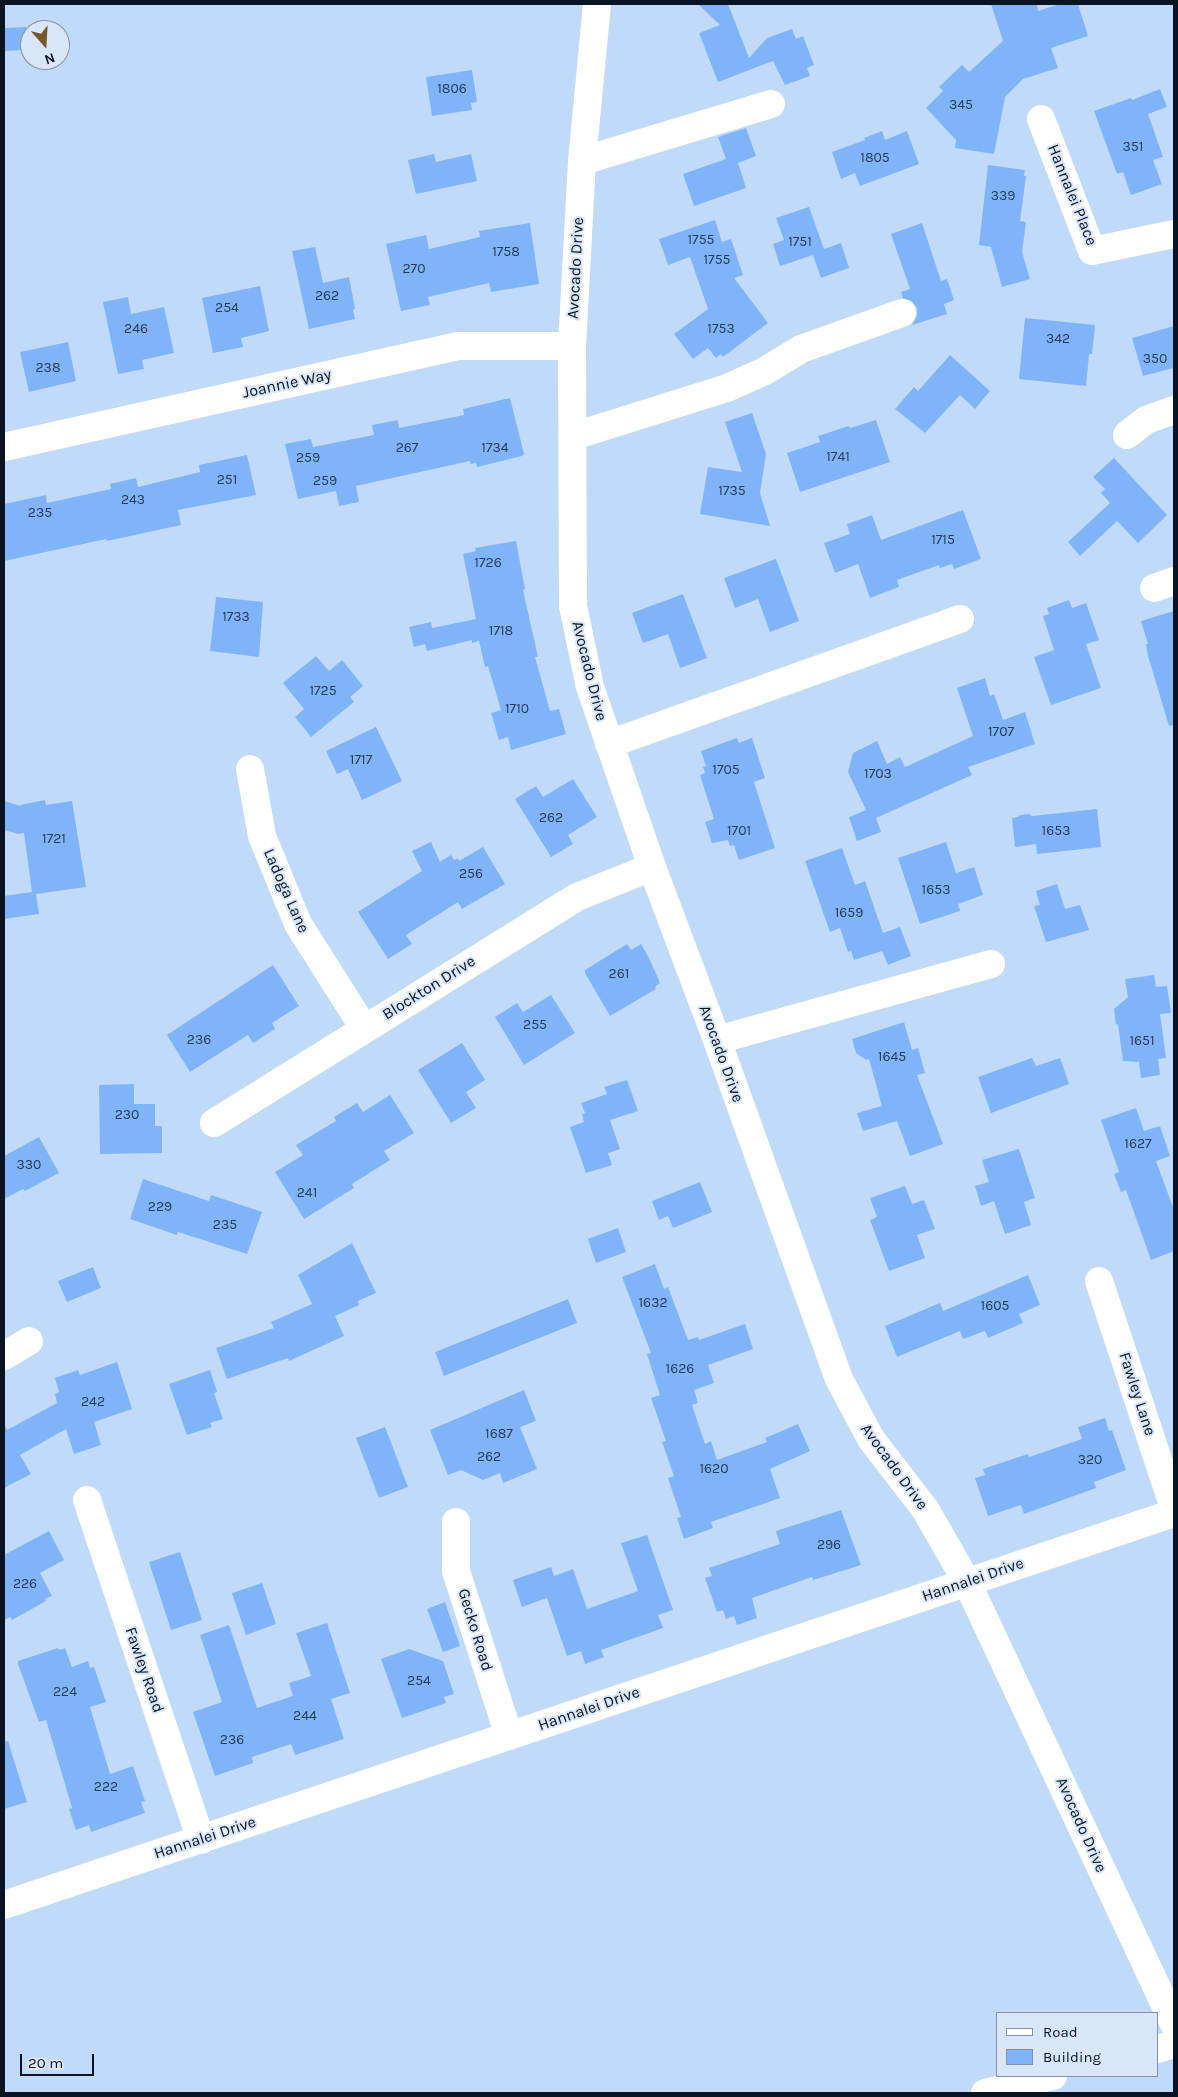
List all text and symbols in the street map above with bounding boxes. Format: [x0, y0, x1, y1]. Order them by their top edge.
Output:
north arrow [20, 20, 70, 70]
text: N [42, 49, 57, 68]
house number: 1806 [437, 81, 467, 97]
house number: 345 [949, 97, 973, 113]
house number: 351 [1123, 139, 1143, 155]
street label: Hannalei Place [1043, 142, 1101, 248]
house number: 1805 [860, 150, 890, 166]
house number: 339 [991, 188, 1015, 204]
street label: Avocado Drive [564, 217, 588, 319]
house number: 1755 [687, 232, 715, 248]
house number: 1751 [788, 234, 812, 250]
house number: 1758 [492, 244, 520, 260]
house number: 1755 [703, 252, 731, 268]
house number: 270 [403, 261, 425, 277]
house number: 262 [315, 288, 339, 304]
house number: 254 [215, 300, 239, 316]
house number: 246 [124, 321, 148, 337]
house number: 1753 [707, 321, 735, 337]
house number: 342 [1046, 331, 1070, 347]
house number: 350 [1143, 351, 1167, 367]
house number: 238 [36, 360, 60, 376]
street label: Joannie Way [241, 365, 333, 403]
house number: 267 [396, 440, 418, 456]
house number: 1734 [481, 440, 509, 456]
house number: 1741 [826, 449, 850, 465]
house number: 259 [296, 450, 320, 466]
house number: 251 [217, 472, 237, 488]
house number: 259 [313, 473, 337, 489]
house number: 1735 [718, 483, 746, 499]
house number: 243 [121, 492, 145, 508]
house number: 235 [28, 505, 52, 521]
house number: 1715 [931, 532, 955, 548]
house number: 1726 [474, 555, 502, 571]
house number: 1733 [222, 609, 250, 625]
street label: Avocado Drive [567, 619, 611, 723]
house number: 1718 [489, 623, 513, 639]
house number: 1725 [309, 683, 337, 699]
house number: 1710 [505, 701, 529, 717]
house number: 1707 [988, 724, 1014, 740]
house number: 1717 [350, 752, 372, 768]
house number: 1705 [712, 762, 740, 778]
house number: 1703 [864, 766, 892, 782]
house number: 262 [539, 810, 563, 826]
house number: 1701 [727, 823, 751, 839]
house number: 1653 [1042, 823, 1070, 839]
house number: 1721 [42, 831, 66, 847]
street label: Ladoga Lane [259, 846, 313, 936]
house number: 256 [459, 866, 483, 882]
house number: 1653 [922, 882, 950, 898]
house number: 1659 [835, 905, 863, 921]
street label: Blockton Drive [379, 952, 479, 1024]
house number: 261 [609, 966, 629, 982]
street label: Avocado Drive [695, 1003, 747, 1105]
house number: 255 [523, 1017, 547, 1033]
house number: 236 [187, 1032, 211, 1048]
house number: 1651 [1129, 1033, 1155, 1049]
house number: 1645 [878, 1049, 906, 1065]
house number: 230 [115, 1107, 139, 1123]
house number: 1627 [1124, 1136, 1152, 1152]
house number: 330 [17, 1157, 41, 1173]
house number: 241 [297, 1185, 317, 1201]
house number: 229 [148, 1199, 172, 1215]
house number: 235 [213, 1217, 237, 1233]
house number: 1632 [638, 1295, 668, 1311]
house number: 1605 [981, 1298, 1009, 1314]
street label: Fawley Lane [1115, 1350, 1159, 1438]
house number: 1626 [666, 1361, 694, 1377]
house number: 242 [81, 1394, 105, 1410]
street label: Avocado Drive [856, 1420, 932, 1514]
house number: 1687 [485, 1426, 513, 1442]
house number: 262 [477, 1449, 501, 1465]
house number: 320 [1078, 1452, 1102, 1468]
house number: 1620 [699, 1461, 729, 1477]
house number: 296 [817, 1537, 841, 1553]
street label: Hannalei Drive [920, 1554, 1026, 1606]
house number: 226 [13, 1576, 37, 1592]
street label: Gecko Road [453, 1586, 497, 1674]
street label: Fawley Road [120, 1625, 168, 1715]
house number: 254 [407, 1673, 431, 1689]
street label: Hannalei Drive [536, 1683, 642, 1735]
house number: 224 [53, 1684, 77, 1700]
house number: 244 [293, 1708, 317, 1724]
house number: 236 [220, 1732, 244, 1748]
street label: Avocado Drive [1051, 1774, 1111, 1876]
house number: 222 [94, 1779, 118, 1795]
street label: Hannalei Drive [152, 1812, 258, 1864]
legend [996, 2012, 1158, 2077]
text: Road [1043, 2023, 1078, 2041]
scale bar [22, 2044, 96, 2076]
text: Building [1043, 2048, 1101, 2066]
text: 20 m [28, 2054, 63, 2072]

